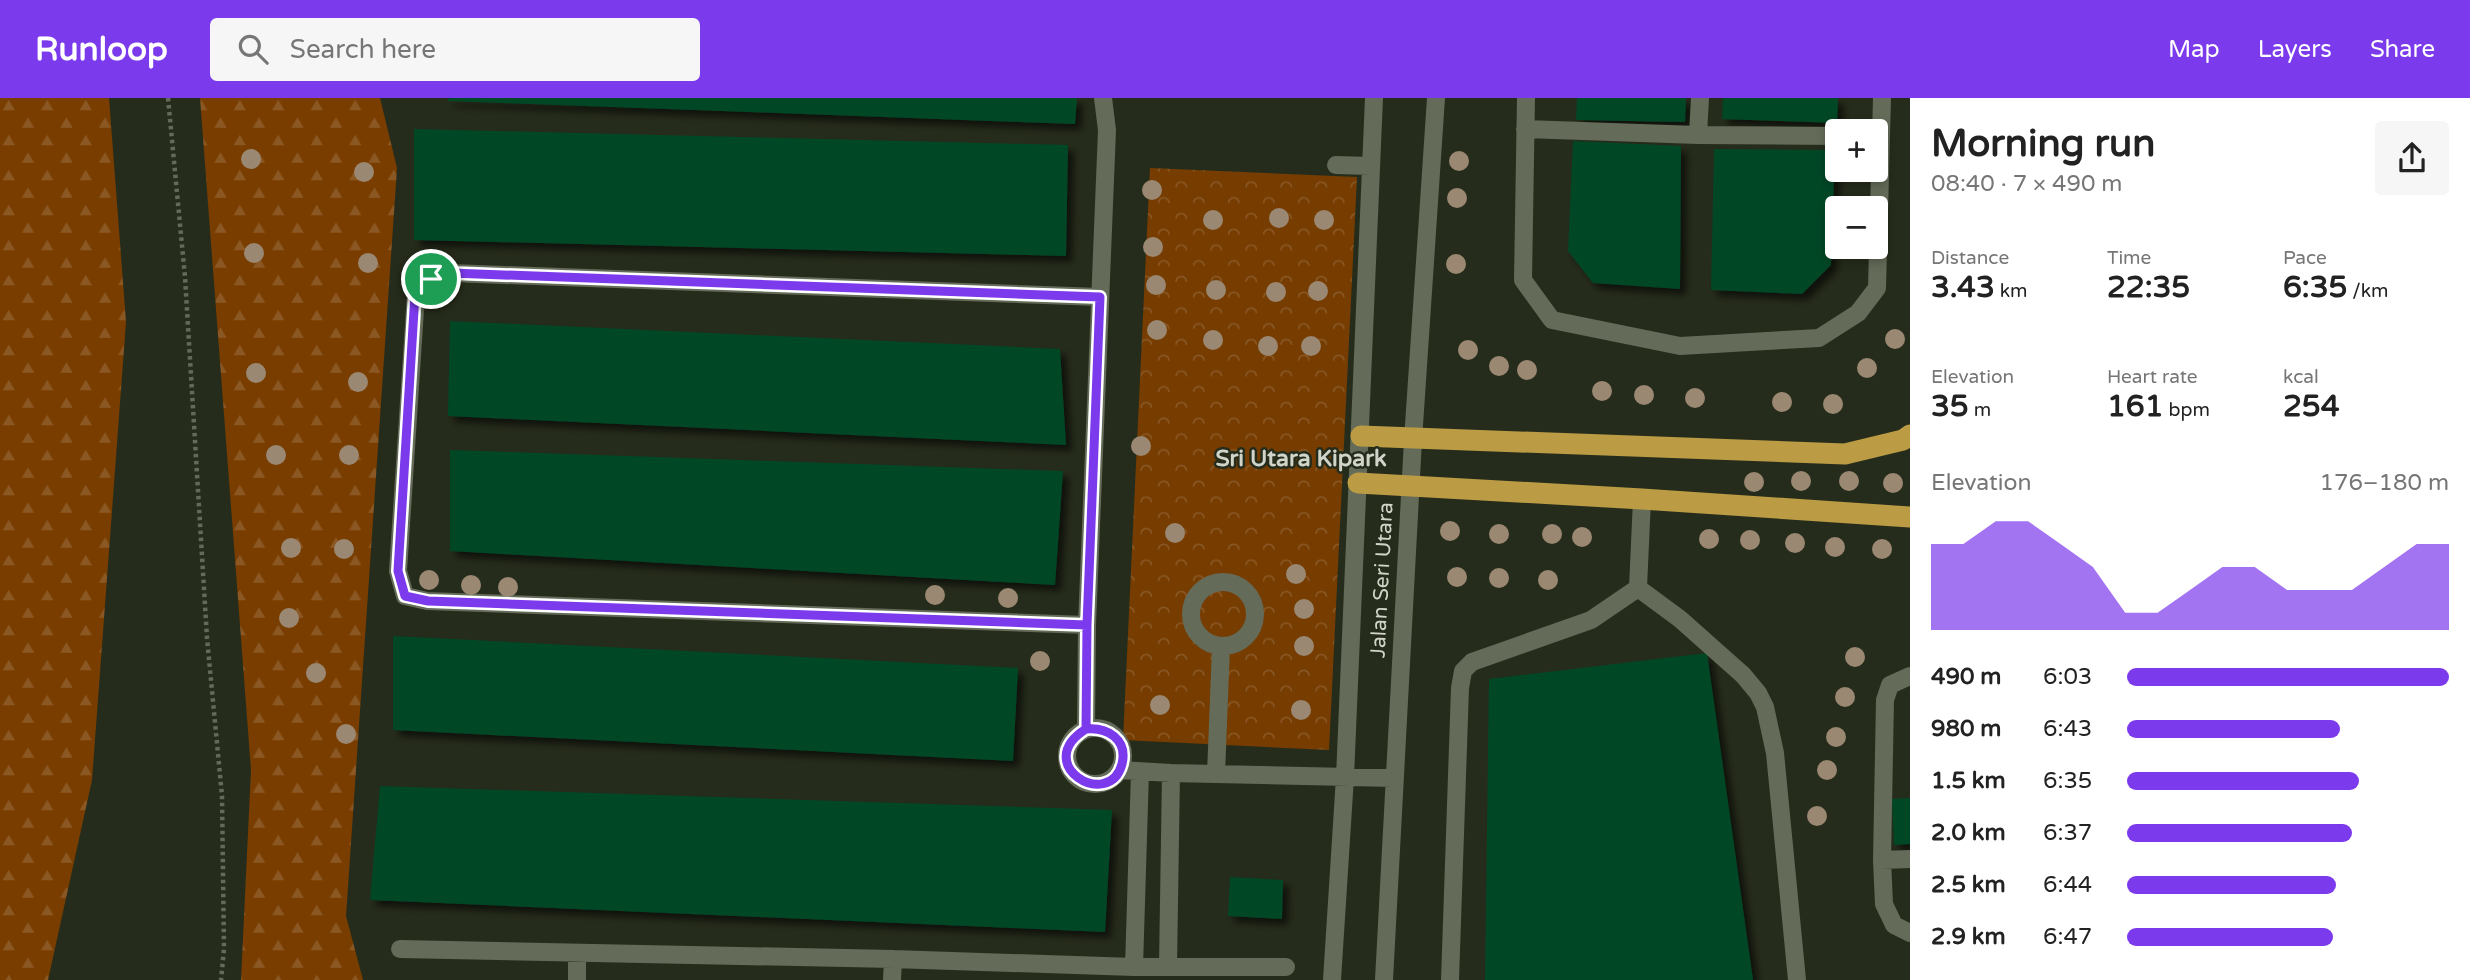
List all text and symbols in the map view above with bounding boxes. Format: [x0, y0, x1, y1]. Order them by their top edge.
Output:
search box [210, 18, 700, 81]
text: Runloop [35, 30, 168, 69]
icon: search [234, 30, 272, 68]
text: Search here [290, 34, 436, 65]
text: Map [2168, 35, 2220, 64]
text: Layers [2258, 35, 2332, 64]
text: Share [2370, 35, 2435, 64]
map controls [1825, 119, 1888, 259]
button: + [1825, 119, 1888, 182]
text: Morning run [1931, 121, 2155, 167]
button: share [2375, 121, 2449, 195]
text: 08:40 · 7 × 490 m [1931, 170, 2122, 198]
button: − [1825, 196, 1888, 259]
text: Distance [1931, 247, 2009, 269]
text: Time [2107, 247, 2151, 269]
text: Pace [2283, 247, 2327, 269]
pin [401, 249, 461, 309]
icon: arrive [412, 260, 450, 298]
text: 3.43 [1931, 269, 1995, 306]
text: 22:35 [2107, 269, 2190, 306]
text: 6:35 [2283, 269, 2347, 306]
text: km [1995, 280, 2027, 302]
text: /km [2347, 280, 2388, 302]
text: Elevation [1931, 366, 2014, 388]
text: Heart rate [2107, 366, 2198, 388]
text: kcal [2283, 366, 2319, 388]
text: 35 [1931, 388, 1969, 425]
text: 161 [2107, 388, 2164, 425]
text: 254 [2283, 388, 2340, 425]
text: m [1969, 399, 1991, 421]
text: bpm [2164, 399, 2210, 421]
district label: Sri Utara Kipark [1215, 445, 1387, 473]
text: Elevation [1931, 469, 2032, 497]
text: 176–180 m [2320, 469, 2449, 497]
street label: Jalan Seri Utara [1365, 502, 1399, 658]
text: 490 m [1931, 663, 2001, 691]
text: 6:03 [2043, 663, 2092, 691]
text: 980 m [1931, 715, 2001, 743]
text: 6:43 [2043, 715, 2092, 743]
text: 1.5 km [1931, 767, 2006, 795]
text: 6:35 [2043, 767, 2092, 795]
text: 2.0 km [1931, 819, 2006, 847]
text: 6:37 [2043, 819, 2092, 847]
text: 2.5 km [1931, 871, 2006, 899]
text: 6:44 [2043, 871, 2092, 899]
text: 2.9 km [1931, 923, 2006, 951]
text: 6:47 [2043, 923, 2092, 951]

